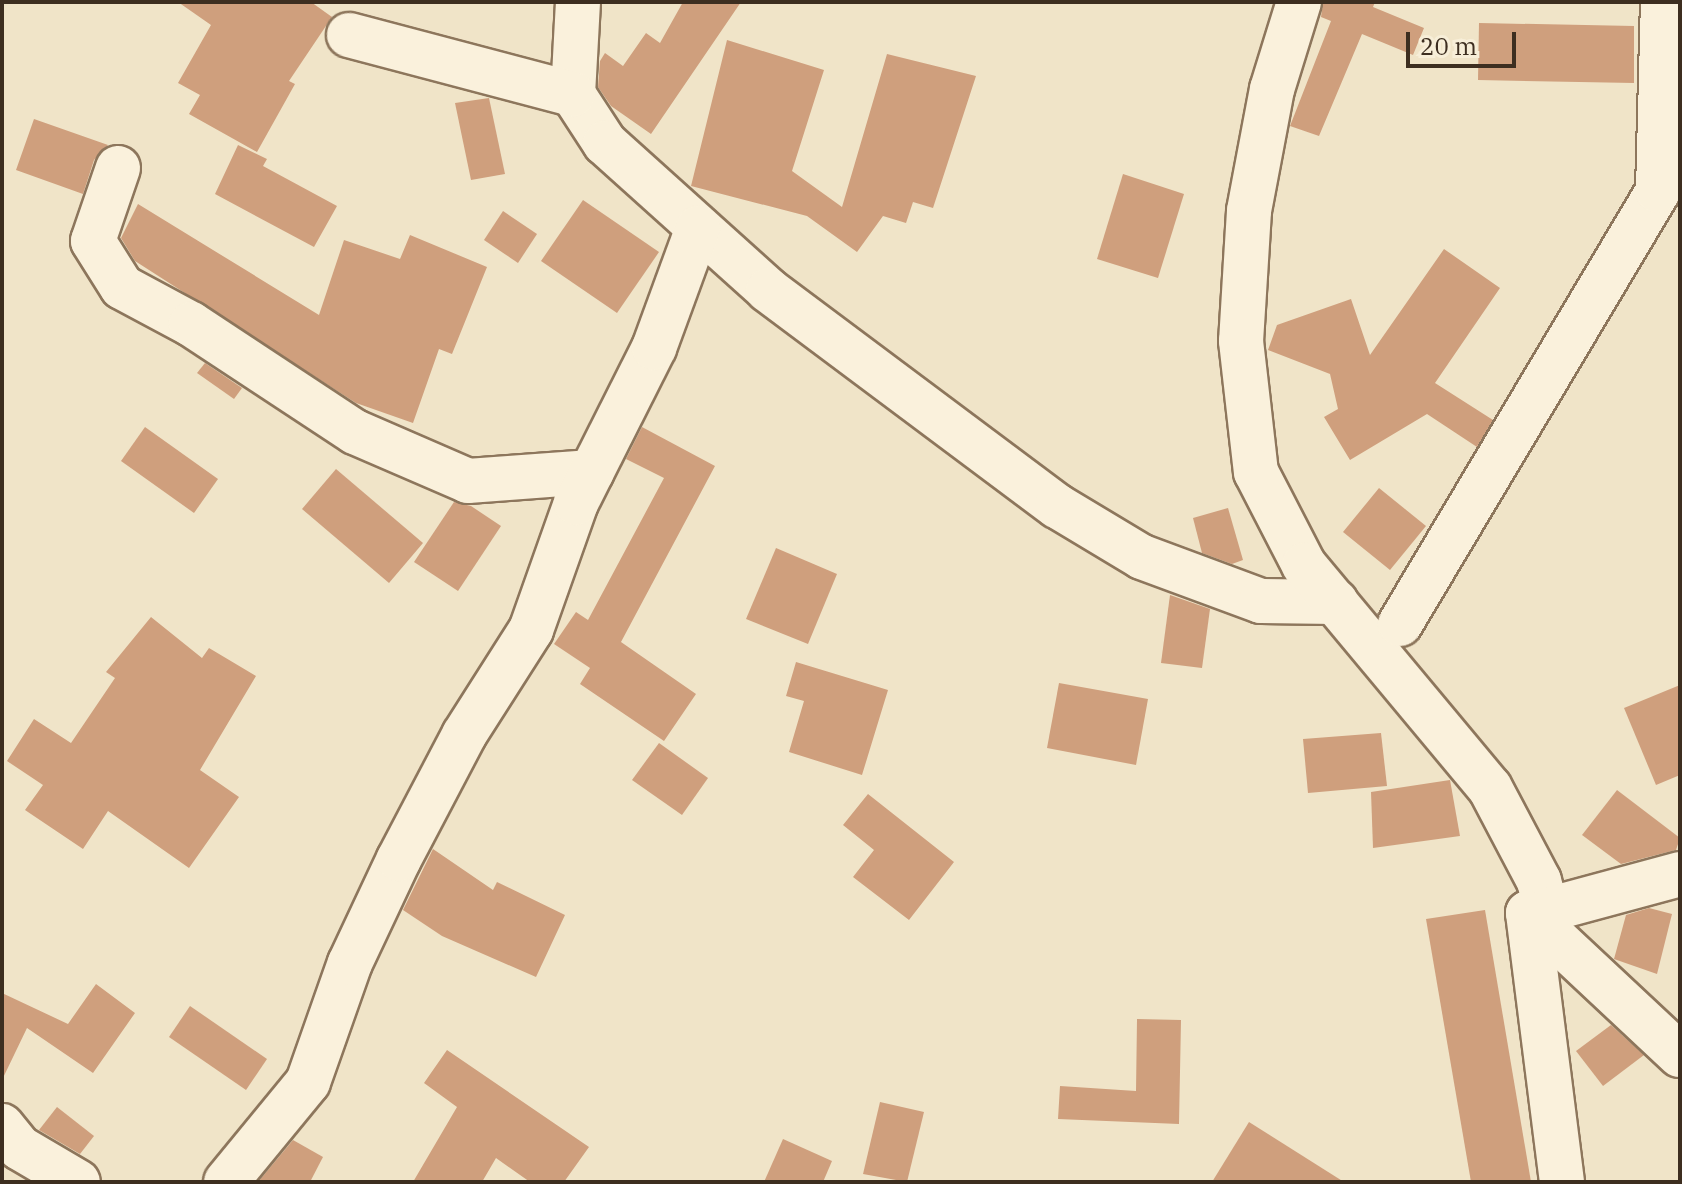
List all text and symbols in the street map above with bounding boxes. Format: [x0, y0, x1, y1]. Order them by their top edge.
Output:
scale bar [1410, 16, 1520, 66]
text: 20 m [1420, 30, 1477, 62]

